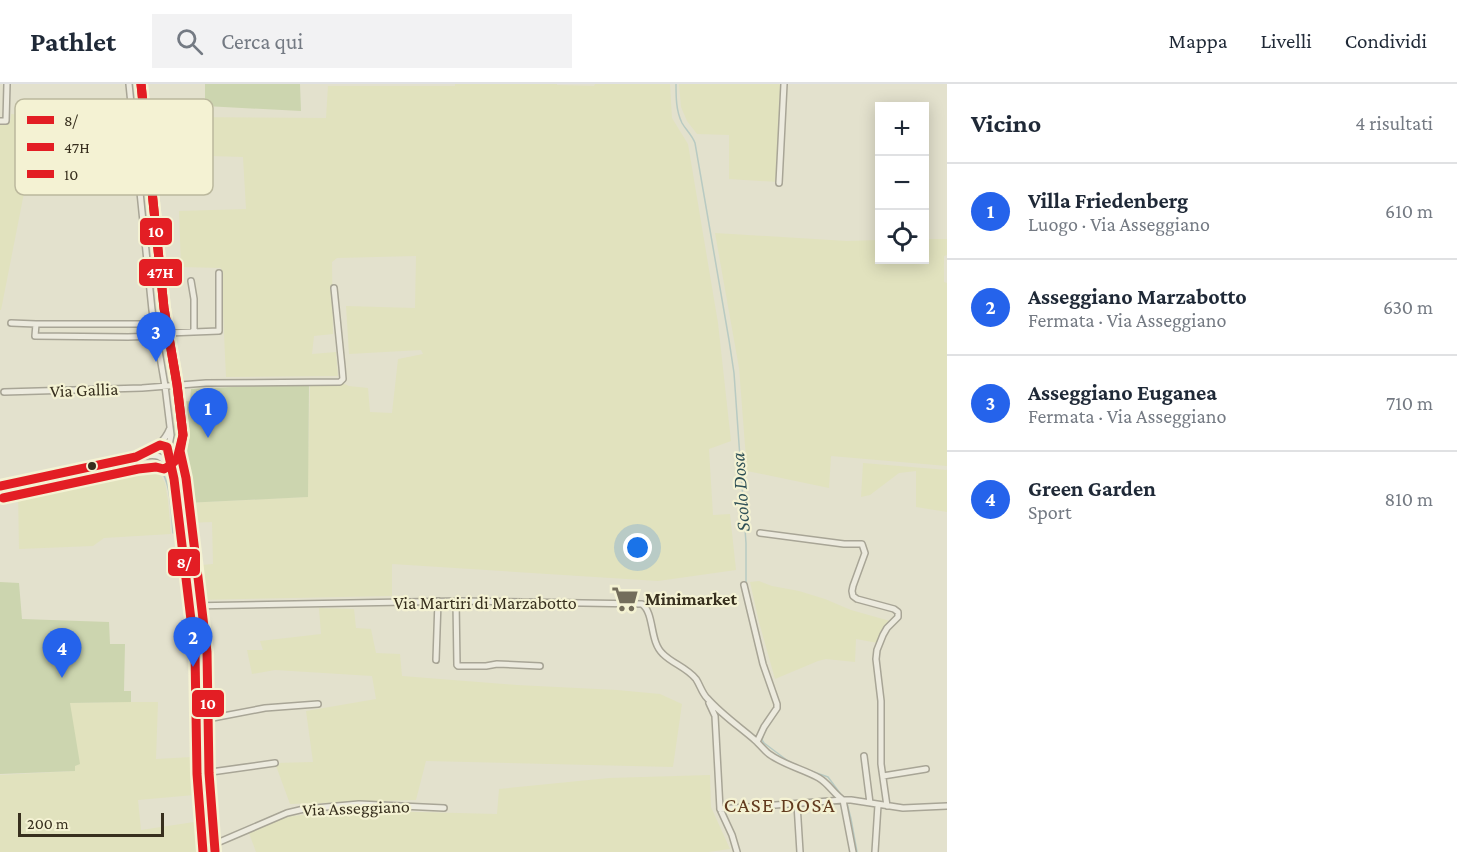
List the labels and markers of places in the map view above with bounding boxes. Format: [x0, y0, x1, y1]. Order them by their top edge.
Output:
pin: 3 [136, 312, 176, 362]
pin: 1 [188, 388, 228, 438]
unlabelled marker [86, 460, 98, 472]
supermarket icon: Minimarket [610, 584, 640, 614]
place label: Minimarket [645, 589, 737, 609]
pin: 2 [174, 618, 212, 667]
pin: 4 [42, 628, 82, 678]

